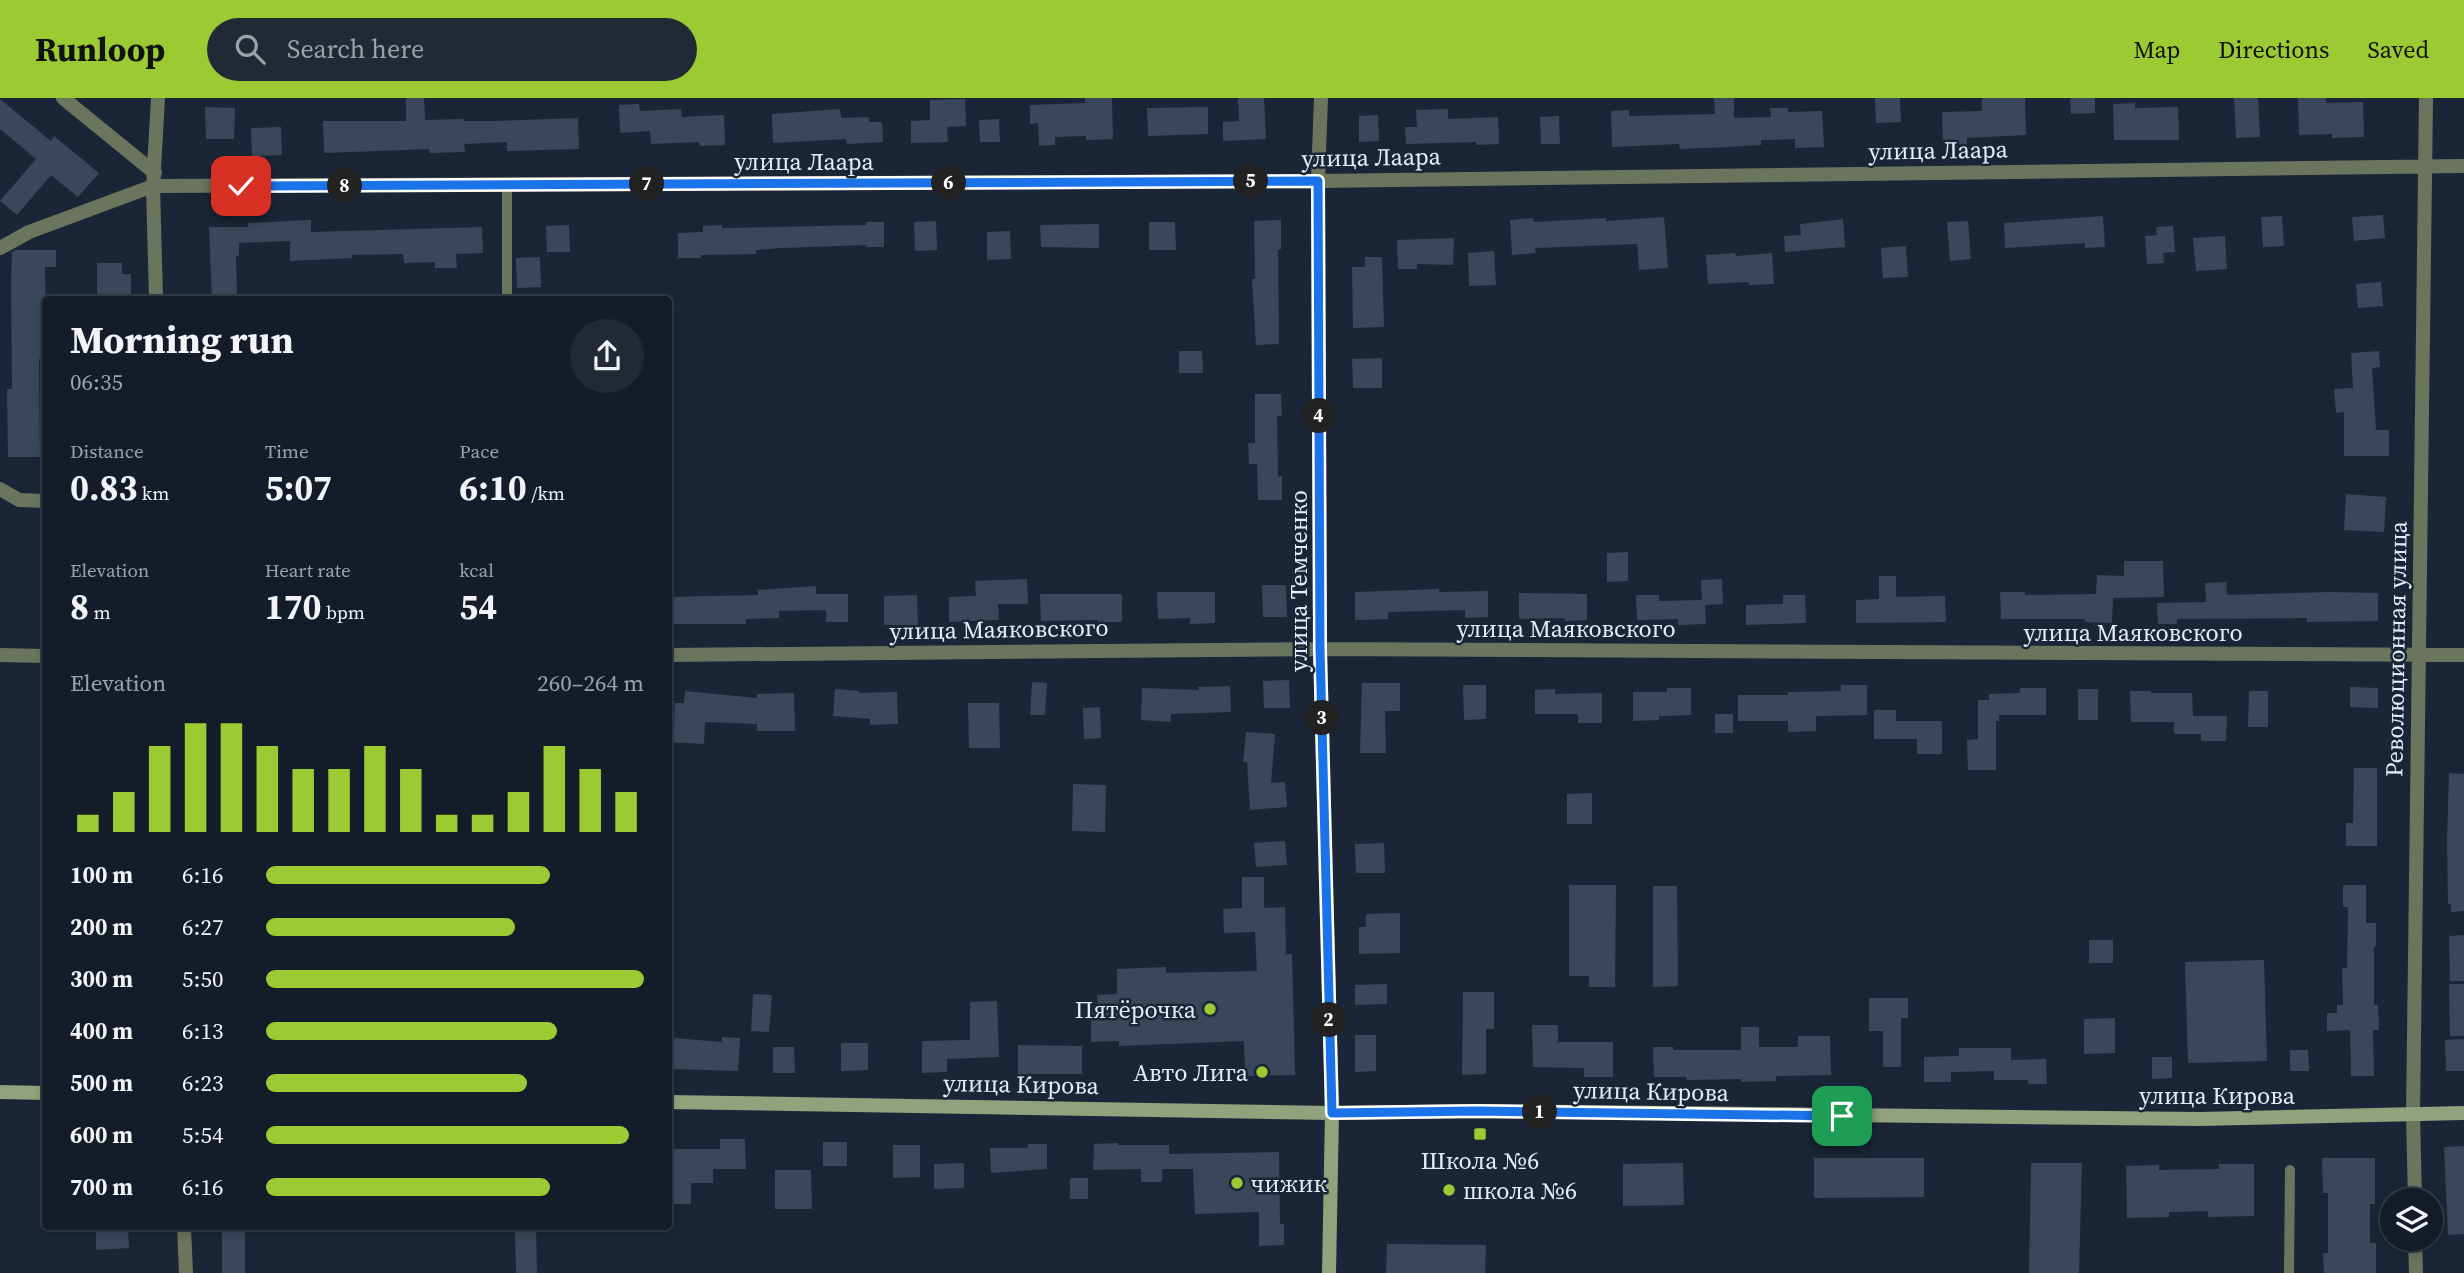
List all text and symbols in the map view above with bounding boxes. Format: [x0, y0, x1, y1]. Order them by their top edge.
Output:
search box [207, 18, 697, 81]
text: Runloop [35, 27, 165, 72]
icon: search [231, 30, 269, 68]
text: Search here [287, 31, 424, 67]
text: Map [2133, 33, 2180, 66]
text: Directions [2218, 33, 2329, 66]
text: Saved [2367, 33, 2429, 66]
street label: улица Лаара [1868, 132, 2009, 168]
street label: улица Лаара [1301, 139, 1442, 175]
street label: улица Лаара [734, 145, 874, 178]
pin [211, 156, 271, 216]
pin: 5 [1234, 164, 1268, 198]
pin: 7 [630, 166, 664, 202]
pin: 6 [932, 166, 967, 200]
icon: check [222, 167, 260, 205]
text: 5 [1245, 167, 1256, 193]
pin: 8 [328, 168, 362, 204]
text: 6 [943, 169, 954, 195]
text: 7 [641, 170, 652, 196]
text: 8 [339, 172, 350, 198]
text: Morning run [70, 314, 294, 366]
button: share [570, 319, 644, 393]
text: 06:35 [70, 366, 123, 398]
pin: 4 [1302, 398, 1336, 434]
text: 4 [1313, 402, 1324, 428]
text: Distance [70, 438, 144, 464]
text: Time [265, 438, 309, 464]
text: Pace [459, 438, 499, 464]
text: 0.83 [70, 464, 137, 512]
text: 5:07 [265, 464, 332, 512]
text: 6:10 [459, 464, 527, 512]
text: km [137, 480, 169, 506]
text: /km [527, 480, 565, 506]
street label: улица Темченко [1282, 490, 1315, 672]
street label: Революционная улица [2377, 520, 2415, 777]
text: Elevation [70, 557, 149, 583]
text: Heart rate [265, 557, 351, 583]
text: kcal [459, 557, 494, 583]
text: 8 [70, 583, 89, 631]
text: 170 [265, 583, 322, 631]
text: 54 [459, 583, 497, 631]
text: m [89, 599, 111, 625]
text: bpm [322, 599, 365, 625]
street label: улица Маяковского [889, 611, 1109, 647]
street label: улица Маяковского [1456, 612, 1676, 645]
street label: улица Маяковского [2023, 616, 2243, 649]
text: Elevation [70, 667, 166, 699]
text: 260–264 m [537, 667, 644, 699]
pin: 3 [1304, 700, 1340, 736]
text: 3 [1316, 704, 1327, 730]
text: 100 m [70, 859, 133, 891]
text: 6:16 [182, 859, 223, 891]
text: 200 m [70, 911, 133, 943]
text: 6:27 [182, 911, 223, 943]
text: 300 m [70, 963, 133, 995]
text: 5:50 [182, 963, 223, 995]
place label: Пятёрочка [1075, 993, 1197, 1026]
marker: Пятёрочка [1202, 1001, 1218, 1017]
pin: 2 [1312, 1002, 1346, 1038]
text: 2 [1323, 1006, 1334, 1032]
text: 400 m [70, 1015, 133, 1047]
text: 6:13 [182, 1015, 223, 1047]
place label: Авто Лига [1133, 1056, 1249, 1089]
marker: Авто Лига [1254, 1064, 1270, 1080]
street label: улица Кирова [943, 1066, 1100, 1102]
text: 500 m [70, 1067, 133, 1099]
text: 6:23 [182, 1067, 223, 1099]
street label: улица Кирова [1573, 1073, 1730, 1109]
street label: улица Кирова [2139, 1079, 2296, 1112]
pin [1812, 1086, 1872, 1146]
pin: 1 [1522, 1094, 1558, 1130]
icon: arrive [1823, 1097, 1861, 1135]
text: 1 [1534, 1098, 1545, 1124]
text: 600 m [70, 1119, 133, 1151]
text: 5:54 [182, 1119, 223, 1151]
marker: Школа №6 [1472, 1126, 1488, 1142]
place label: Школа №6 [1421, 1144, 1539, 1177]
place label: чижик [1251, 1167, 1327, 1200]
text: 700 m [70, 1171, 133, 1203]
text: 6:16 [182, 1171, 223, 1203]
place label: школа №6 [1463, 1174, 1577, 1207]
marker: чижик [1229, 1175, 1245, 1191]
marker: школа №6 [1441, 1182, 1457, 1198]
map controls [2380, 1188, 2443, 1251]
button: layers [2380, 1188, 2443, 1251]

